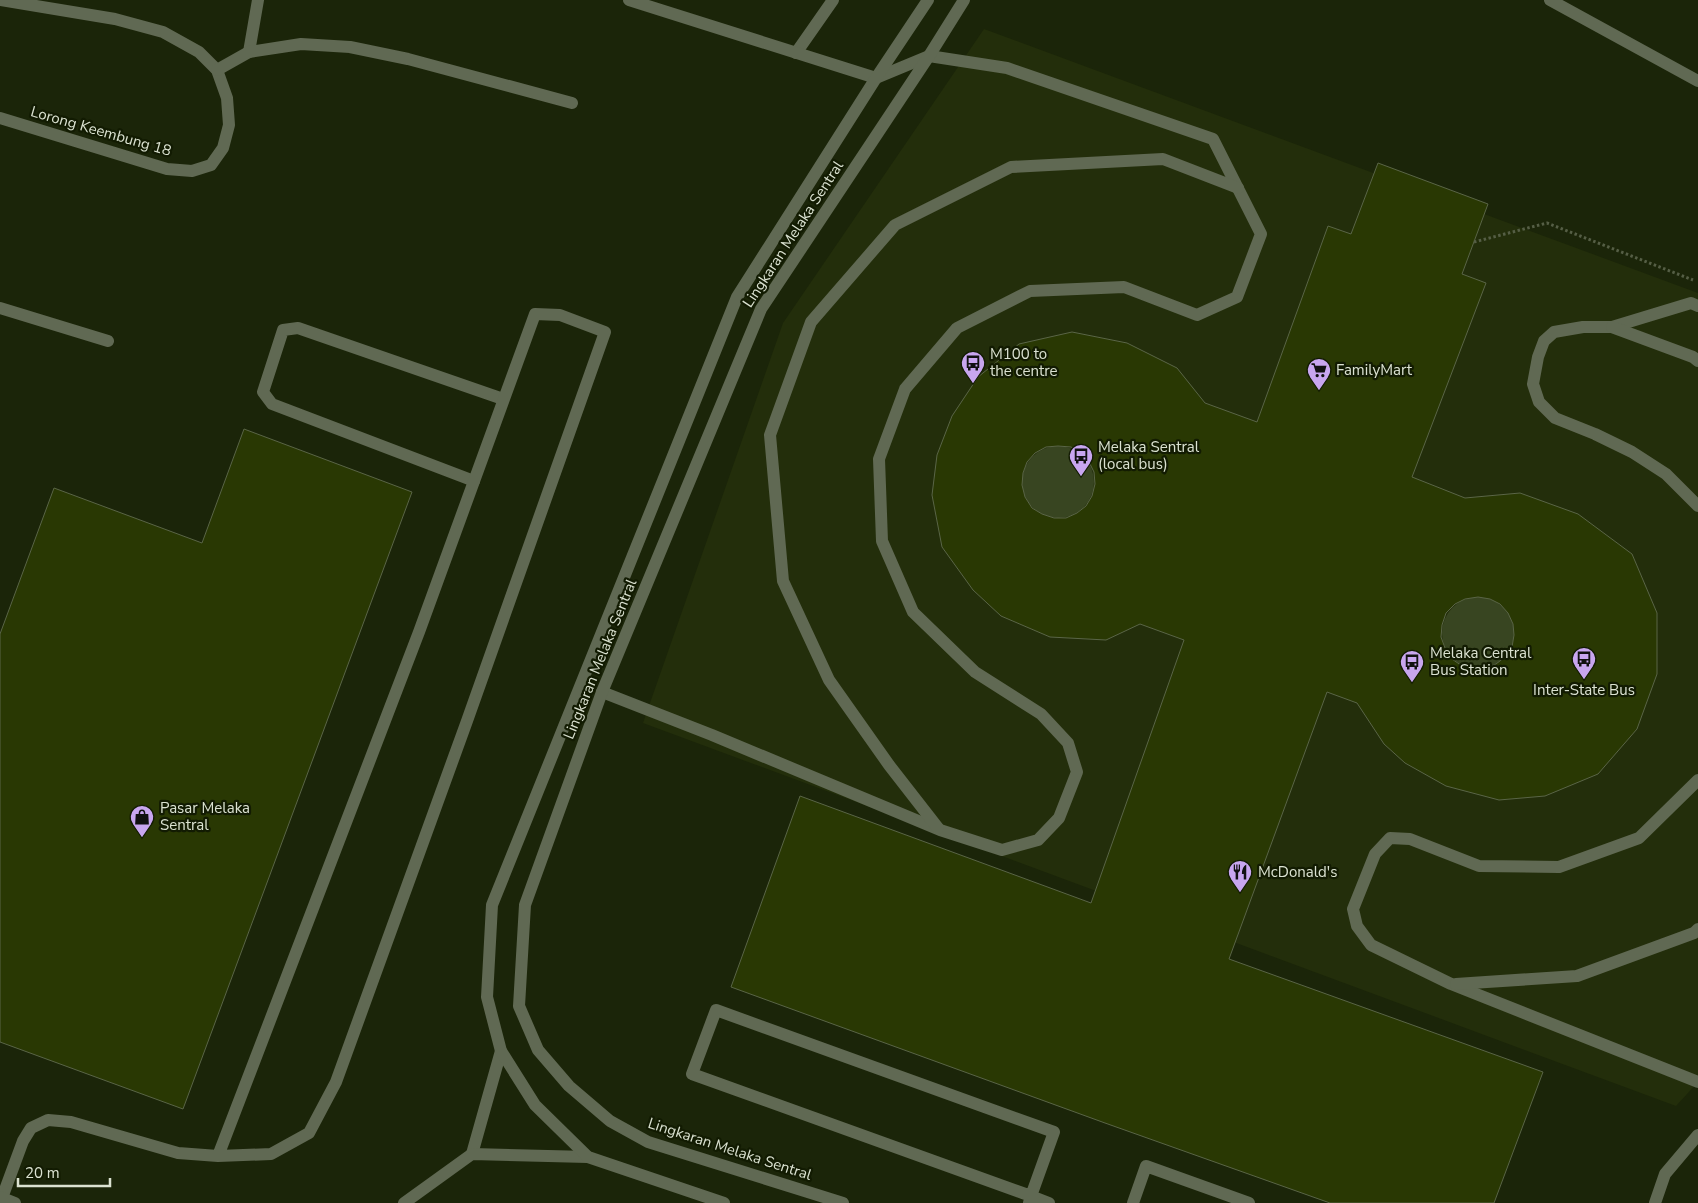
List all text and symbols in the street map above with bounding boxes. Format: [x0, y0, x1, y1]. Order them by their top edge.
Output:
street label: Lorong Keembung 18 [28, 101, 174, 161]
street label: Lingkaran Melaka Sentral [738, 156, 848, 311]
place label: M100 to the centre [990, 344, 1057, 381]
bus stop icon: M100 to the centre [960, 350, 986, 384]
supermarket icon: FamilyMart [1306, 357, 1332, 391]
place label: FamilyMart [1336, 360, 1413, 380]
place label: Melaka Sentral (local bus) [1098, 437, 1200, 474]
bus stop icon: Melaka Sentral (local bus) [1068, 443, 1094, 477]
street label: Lingkaran Melaka Sentral [559, 575, 642, 742]
place label: Melaka Central Bus Station [1430, 643, 1532, 680]
bus stop icon: Inter-State Bus [1571, 646, 1597, 680]
bus stop icon: Melaka Central Bus Station [1399, 649, 1425, 683]
place label: Inter-State Bus [1533, 680, 1635, 700]
place label: Pasar Melaka Sentral [160, 798, 250, 835]
shop icon: Pasar Melaka Sentral [129, 804, 155, 838]
restaurant icon: McDonald's [1227, 859, 1253, 893]
place label: McDonald's [1258, 862, 1337, 882]
street label: Lingkaran Melaka Sentral [646, 1113, 815, 1185]
scale bar [18, 1156, 110, 1188]
text: 20 m [25, 1163, 60, 1183]

